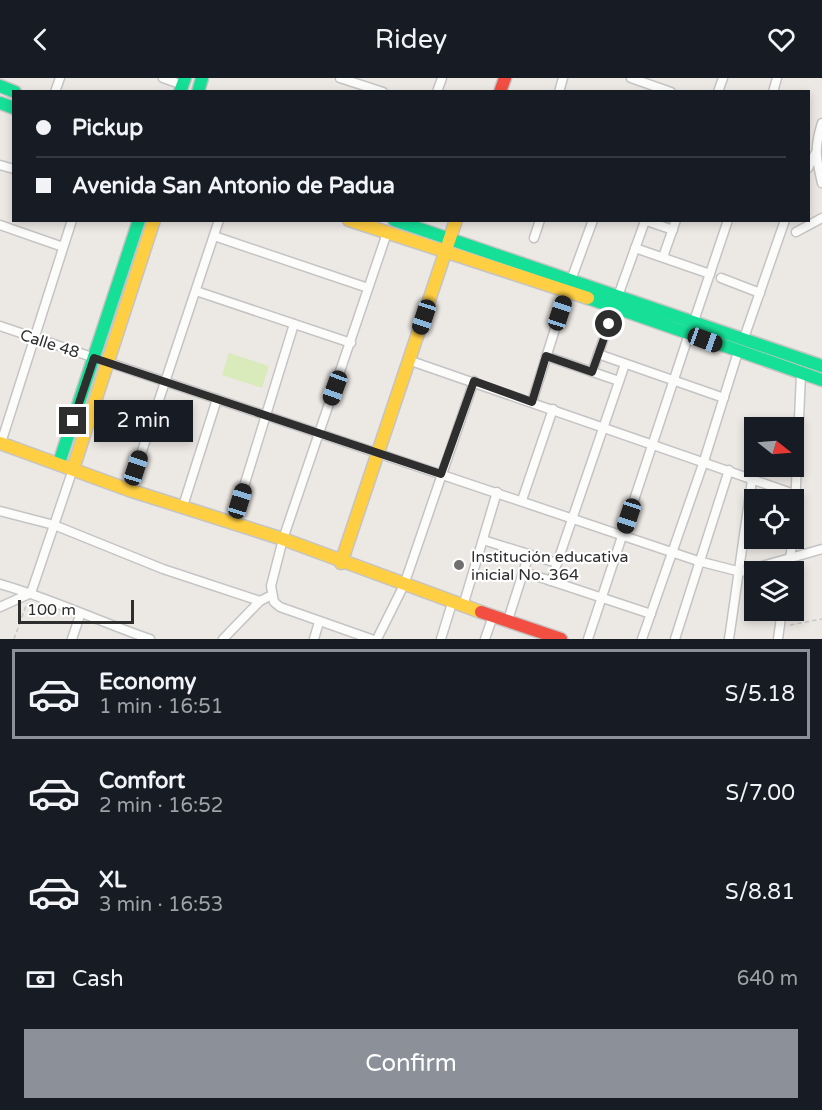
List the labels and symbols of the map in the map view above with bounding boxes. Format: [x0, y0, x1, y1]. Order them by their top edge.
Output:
car [546, 293, 574, 333]
car [410, 297, 438, 337]
route start [595, 310, 622, 337]
street label: Calle 48 [17, 325, 82, 363]
car [685, 325, 725, 355]
car [320, 368, 350, 408]
callout: 2 min [94, 400, 193, 442]
route end [59, 407, 86, 434]
north arrow [744, 417, 804, 477]
car [122, 448, 150, 488]
car [226, 481, 254, 521]
car [615, 496, 643, 536]
place label: Institución educativa inicial No. 364 [471, 547, 629, 585]
marker: Institución educativa inicial No. 364 [452, 558, 466, 572]
scale bar [18, 597, 134, 624]

